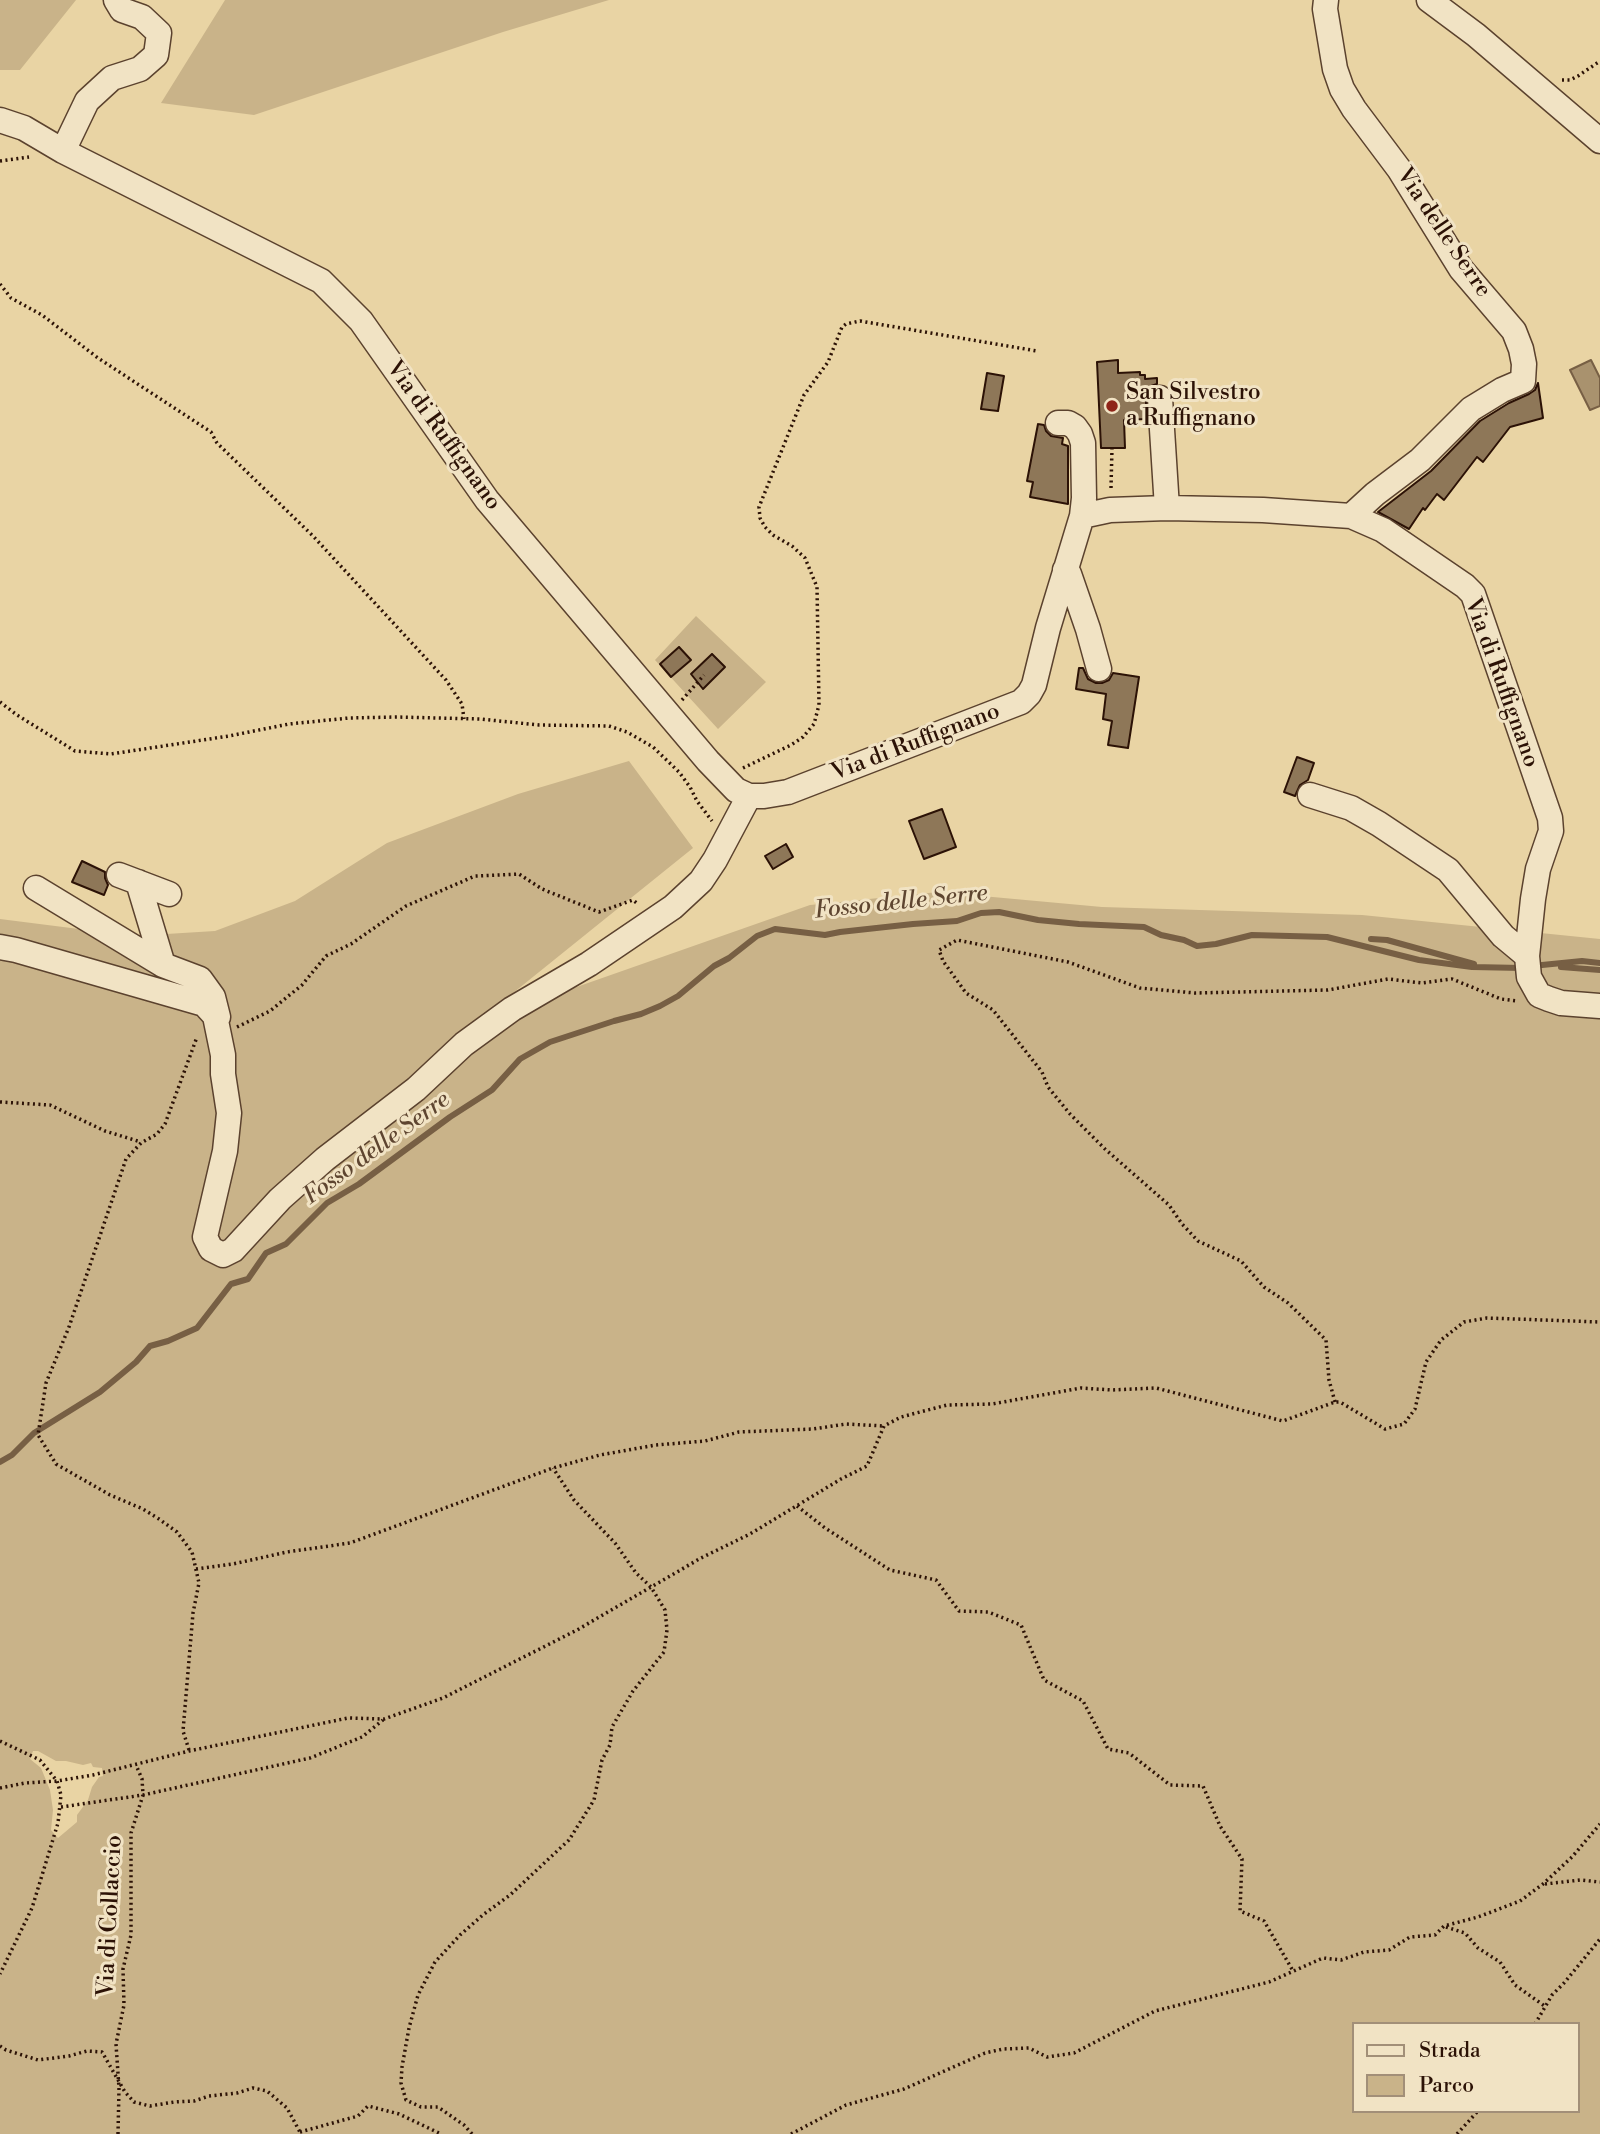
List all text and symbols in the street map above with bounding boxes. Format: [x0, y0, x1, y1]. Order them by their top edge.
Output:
street label: Via delle Serre [1390, 163, 1496, 303]
street label: Via di Ruffignano [380, 356, 506, 516]
place label: San Silvestro a Ruffignano [1126, 379, 1261, 433]
marker: San Silvestro a Ruffignano [1104, 398, 1120, 414]
street label: Via di Ruffignano [1458, 595, 1544, 771]
street label: Via di Ruffignano [828, 698, 1004, 788]
water label: Fosso delle Serre [813, 880, 989, 926]
water label: Fosso delle Serre [298, 1086, 456, 1212]
street label: Via di Collaccio [93, 1834, 129, 1998]
legend [1352, 2022, 1579, 2113]
text: Strada [1419, 2038, 1481, 2064]
text: Parco [1419, 2073, 1474, 2099]

